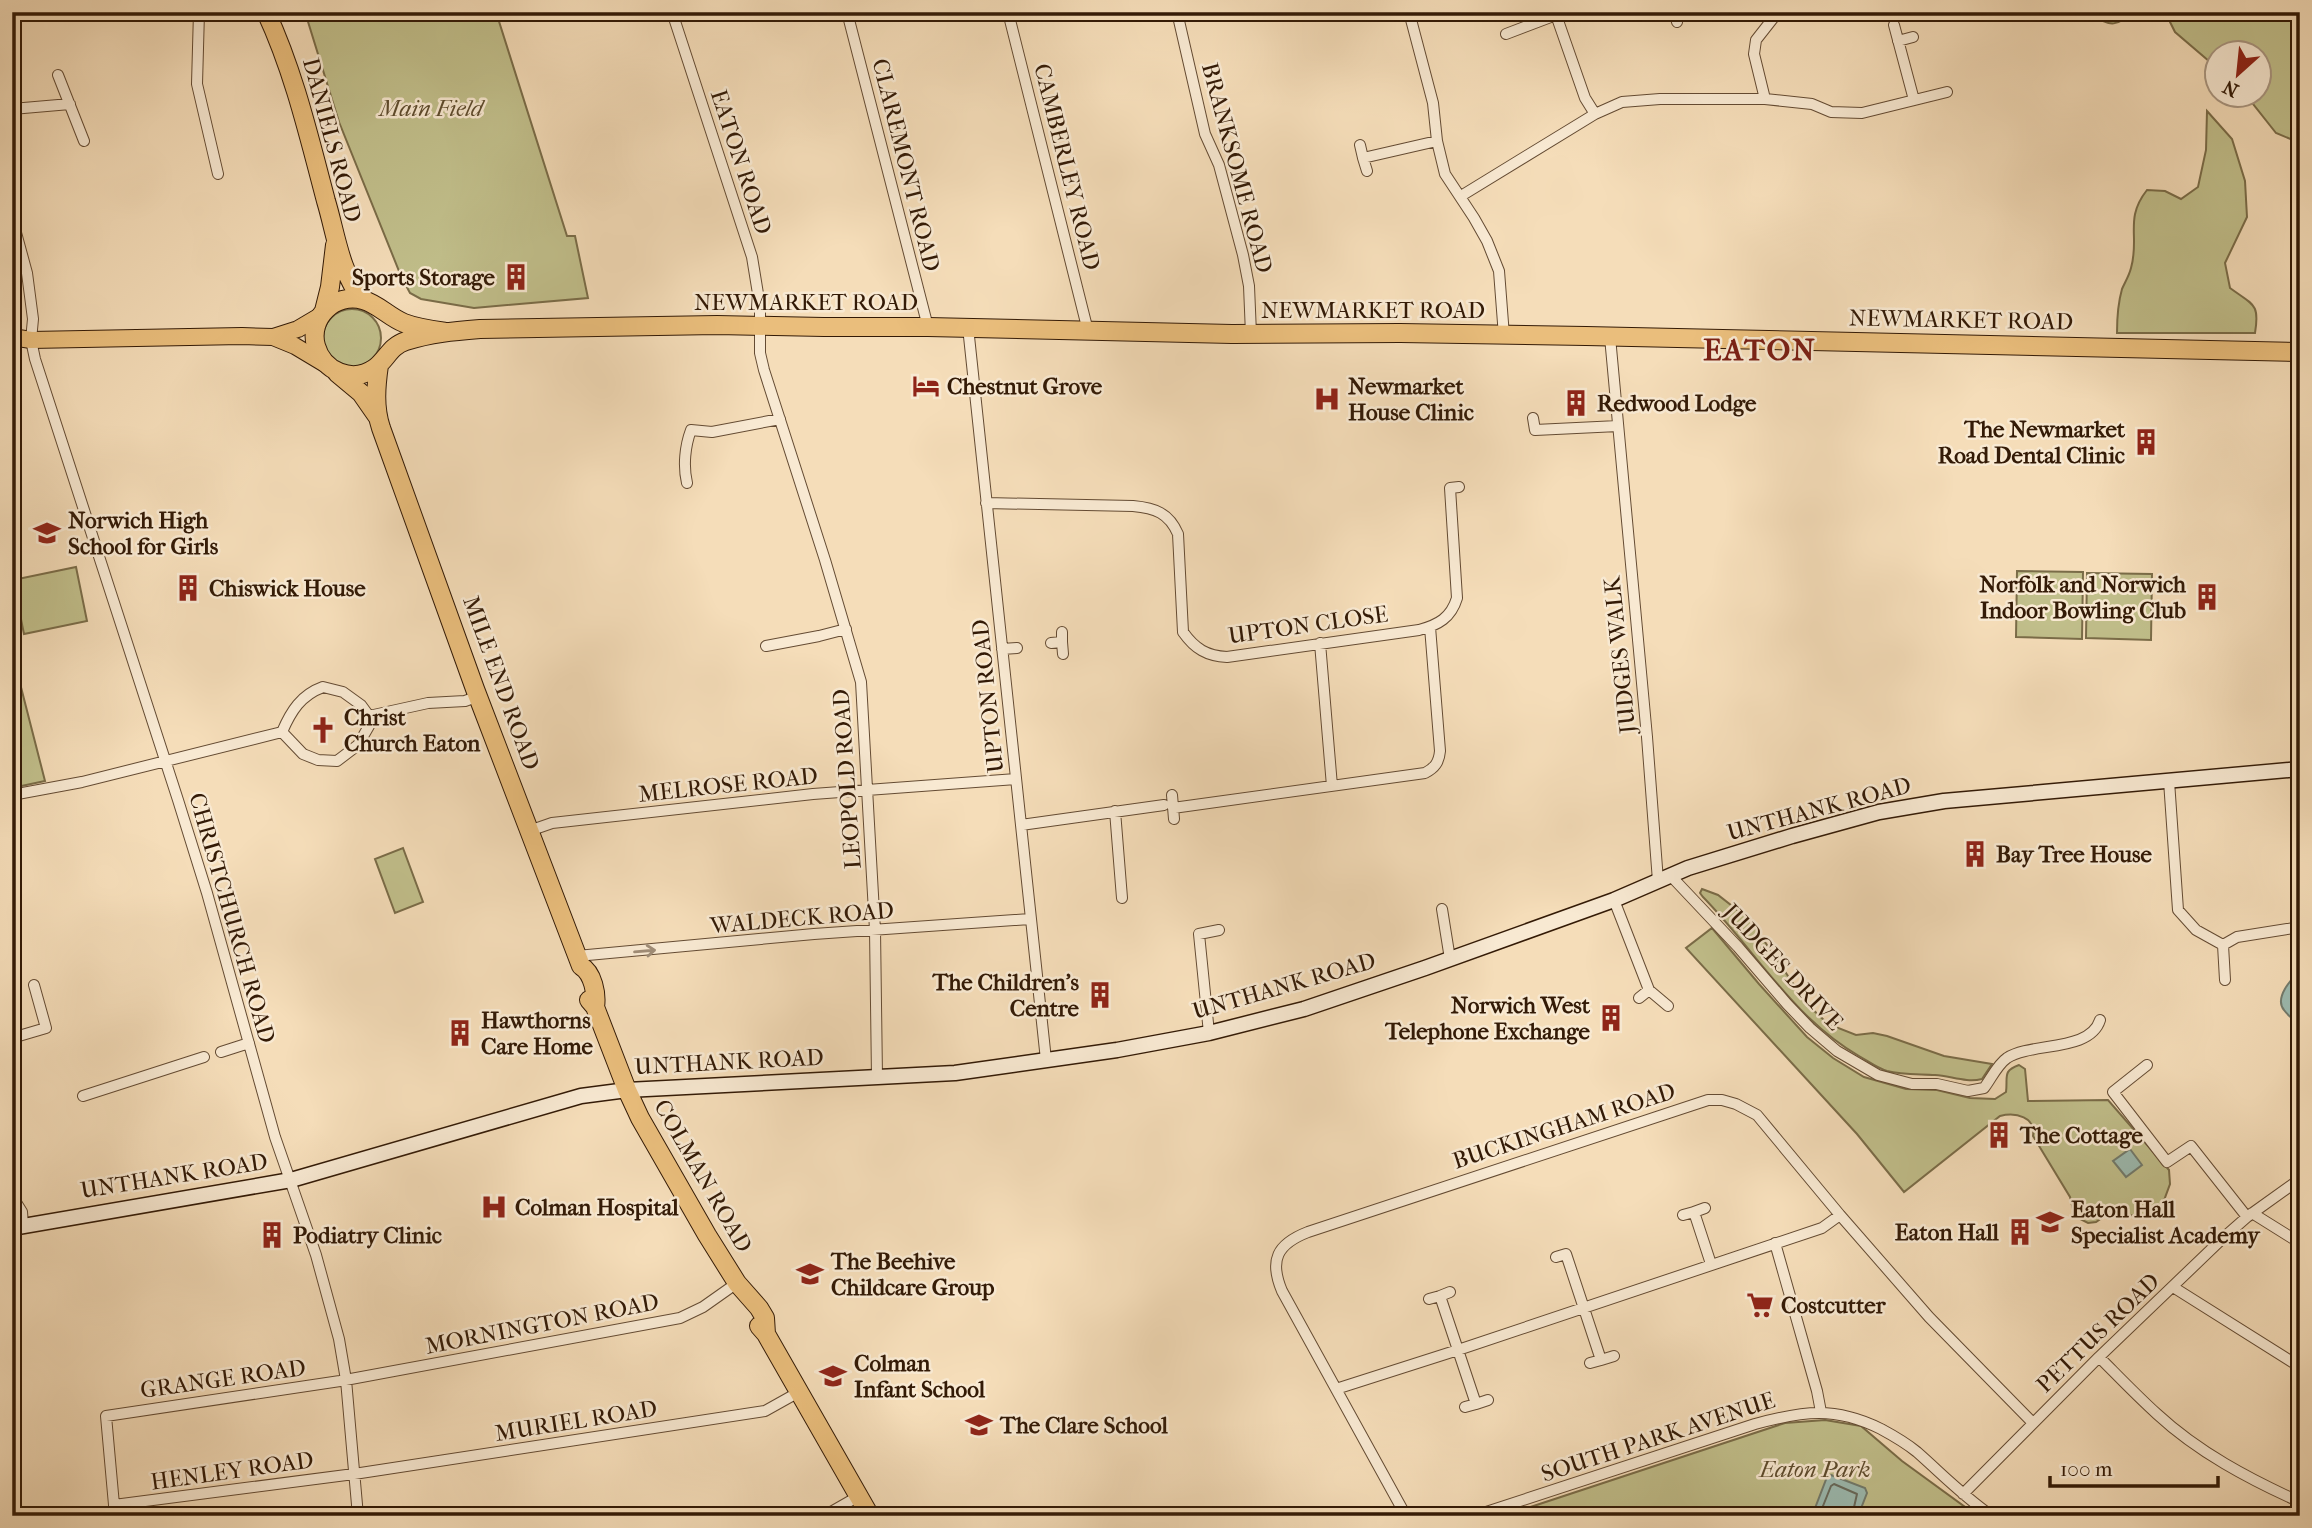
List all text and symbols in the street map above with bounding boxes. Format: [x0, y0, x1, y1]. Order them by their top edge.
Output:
north arrow [2204, 38, 2274, 108]
street label: DANIELS ROAD [297, 55, 367, 225]
street label: CLAREMONT ROAD [867, 56, 945, 274]
street label: BRANKSOME ROAD [1196, 60, 1278, 276]
street label: CAMBERLEY ROAD [1028, 61, 1106, 273]
text: N [2219, 75, 2242, 101]
street label: EATON ROAD [705, 86, 777, 238]
park label: Main Field [377, 95, 486, 122]
building icon: Sports Storage [501, 262, 531, 292]
place label: Sports Storage [352, 264, 496, 291]
street label: NEWMARKET ROAD [694, 289, 918, 316]
street label: NEWMARKET ROAD [1261, 297, 1485, 324]
street label: NEWMARKET ROAD [1849, 305, 2073, 335]
district label: EATON [1703, 333, 1817, 368]
hotel icon: Chestnut Grove [911, 371, 941, 401]
place label: Chestnut Grove [947, 373, 1103, 400]
place label: Newmarket House Clinic [1348, 373, 1474, 426]
hospital icon: Newmarket House Clinic [1312, 384, 1342, 414]
building icon: Redwood Lodge [1561, 388, 1591, 418]
place label: Redwood Lodge [1597, 390, 1757, 417]
place label: The Newmarket Road Dental Clinic [1938, 416, 2126, 469]
building icon: The Newmarket Road Dental Clinic [2131, 427, 2161, 457]
place label: Norwich High School for Girls [68, 507, 219, 560]
school or university icon: Norwich High School for Girls [32, 518, 62, 548]
place label: Norfolk and Norwich Indoor Bowling Club [1979, 571, 2187, 624]
building icon: Chiswick House [173, 573, 203, 603]
street label: JUDGES WALK [1598, 574, 1642, 737]
place label: Chiswick House [209, 575, 366, 602]
building icon: Norfolk and Norwich Indoor Bowling Club [2192, 582, 2222, 612]
street label: MILE END ROAD [457, 592, 545, 774]
street label: UPTON CLOSE [1226, 600, 1390, 650]
street label: UPTON ROAD [967, 618, 1009, 774]
street label: LEOPOLD ROAD [827, 688, 867, 870]
place label: Christ Church Eaton [344, 704, 481, 757]
church icon: Christ Church Eaton [308, 715, 338, 745]
street label: MELROSE ROAD [637, 762, 819, 808]
street label: UNTHANK ROAD [1724, 771, 1914, 847]
street label: CHRISTCHURCH ROAD [183, 790, 281, 1046]
building icon: Bay Tree House [1960, 839, 1990, 869]
place label: Bay Tree House [1996, 841, 2153, 868]
street label: WALDECK ROAD [708, 897, 895, 940]
street label: JUDGES DRIVE [1716, 897, 1849, 1036]
one-way arrow [633, 944, 656, 957]
street label: UNTHANK ROAD [1189, 947, 1379, 1025]
place label: The Children's Centre [931, 969, 1080, 1022]
building icon: The Children's Centre [1085, 980, 1115, 1010]
place label: Norwich West Telephone Exchange [1384, 992, 1591, 1045]
building icon: Norwich West Telephone Exchange [1596, 1003, 1626, 1033]
place label: Hawthorns Care Home [481, 1007, 594, 1060]
building icon: Hawthorns Care Home [445, 1018, 475, 1048]
street label: UNTHANK ROAD [634, 1044, 824, 1080]
street label: BUCKINGHAM ROAD [1449, 1077, 1679, 1175]
street label: COLMAN ROAD [648, 1095, 758, 1257]
building icon: The Cottage [1984, 1120, 2014, 1150]
place label: The Cottage [2019, 1122, 2143, 1149]
street label: UNTHANK ROAD [78, 1148, 270, 1204]
hospital icon: Colman Hospital [479, 1192, 509, 1222]
place label: Colman Hospital [515, 1194, 679, 1221]
place label: Eaton Hall Specialist Academy [2071, 1196, 2261, 1249]
school or university icon: Eaton Hall Specialist Academy [2035, 1207, 2065, 1237]
building icon: Eaton Hall [2005, 1217, 2035, 1247]
place label: Eaton Hall [1895, 1219, 2000, 1246]
building icon: Podiatry Clinic [257, 1220, 287, 1250]
place label: Podiatry Clinic [293, 1222, 442, 1249]
place label: The Beehive Childcare Group [830, 1248, 995, 1301]
school or university icon: The Beehive Childcare Group [795, 1259, 825, 1289]
street label: PETTUS ROAD [2031, 1268, 2165, 1398]
street label: MORNINGTON ROAD [423, 1288, 661, 1360]
supermarket icon: Costcutter [1745, 1290, 1775, 1320]
place label: Costcutter [1781, 1292, 1887, 1319]
place label: Colman Infant School [854, 1350, 986, 1403]
street label: GRANGE ROAD [139, 1354, 307, 1404]
school or university icon: Colman Infant School [818, 1361, 848, 1391]
street label: SOUTH PARK AVENUE [1538, 1386, 1778, 1488]
street label: MURIEL ROAD [493, 1395, 659, 1447]
school or university icon: The Clare School [964, 1410, 994, 1440]
place label: The Clare School [999, 1412, 1168, 1439]
scale bar [2050, 1444, 2218, 1488]
street label: HENLEY ROAD [149, 1446, 315, 1496]
park label: Eaton Park [1757, 1456, 1871, 1483]
text: 100 m [2060, 1457, 2113, 1481]

